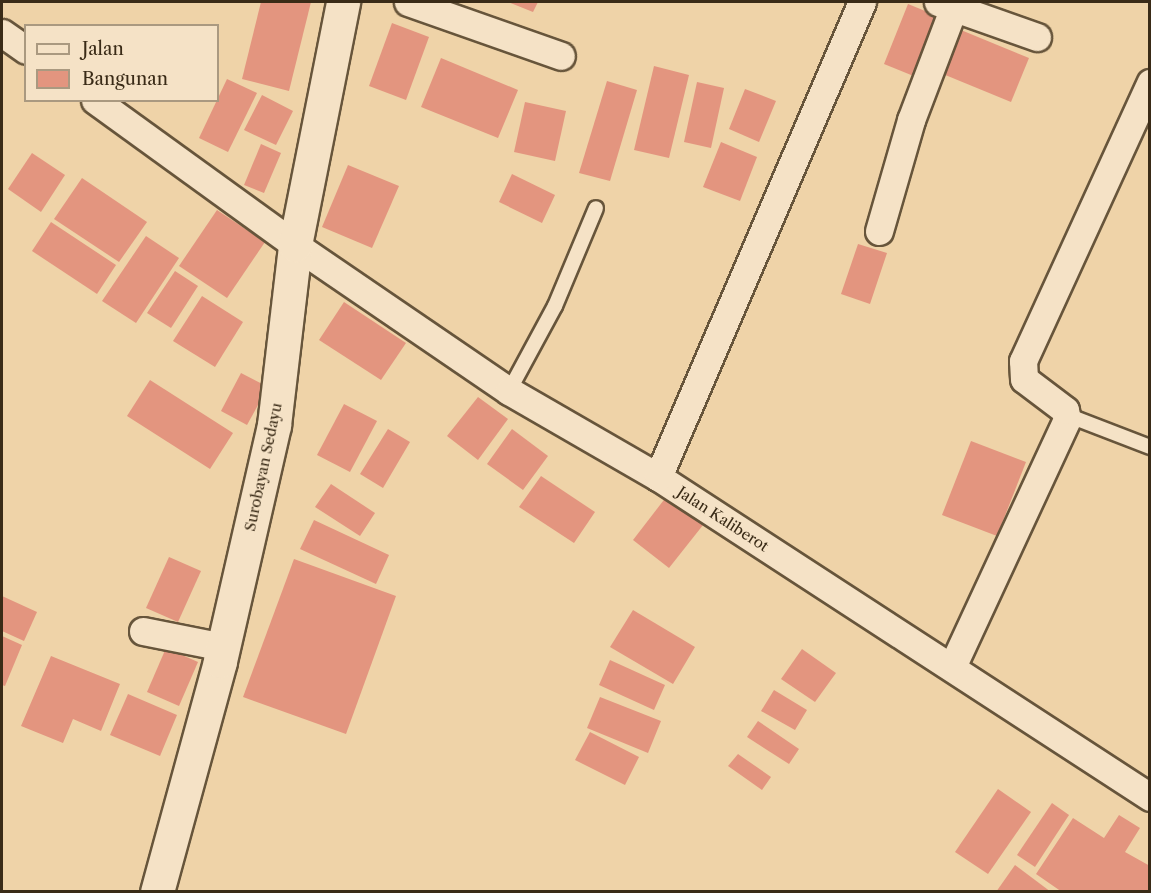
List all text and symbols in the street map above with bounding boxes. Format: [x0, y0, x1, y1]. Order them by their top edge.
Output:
legend [24, 24, 219, 102]
text: Jalan [82, 38, 124, 60]
text: Bangunan [82, 68, 168, 90]
street label: Surobayan Sedayu [241, 401, 285, 533]
street label: Jalan Kaliberot [674, 483, 772, 555]

